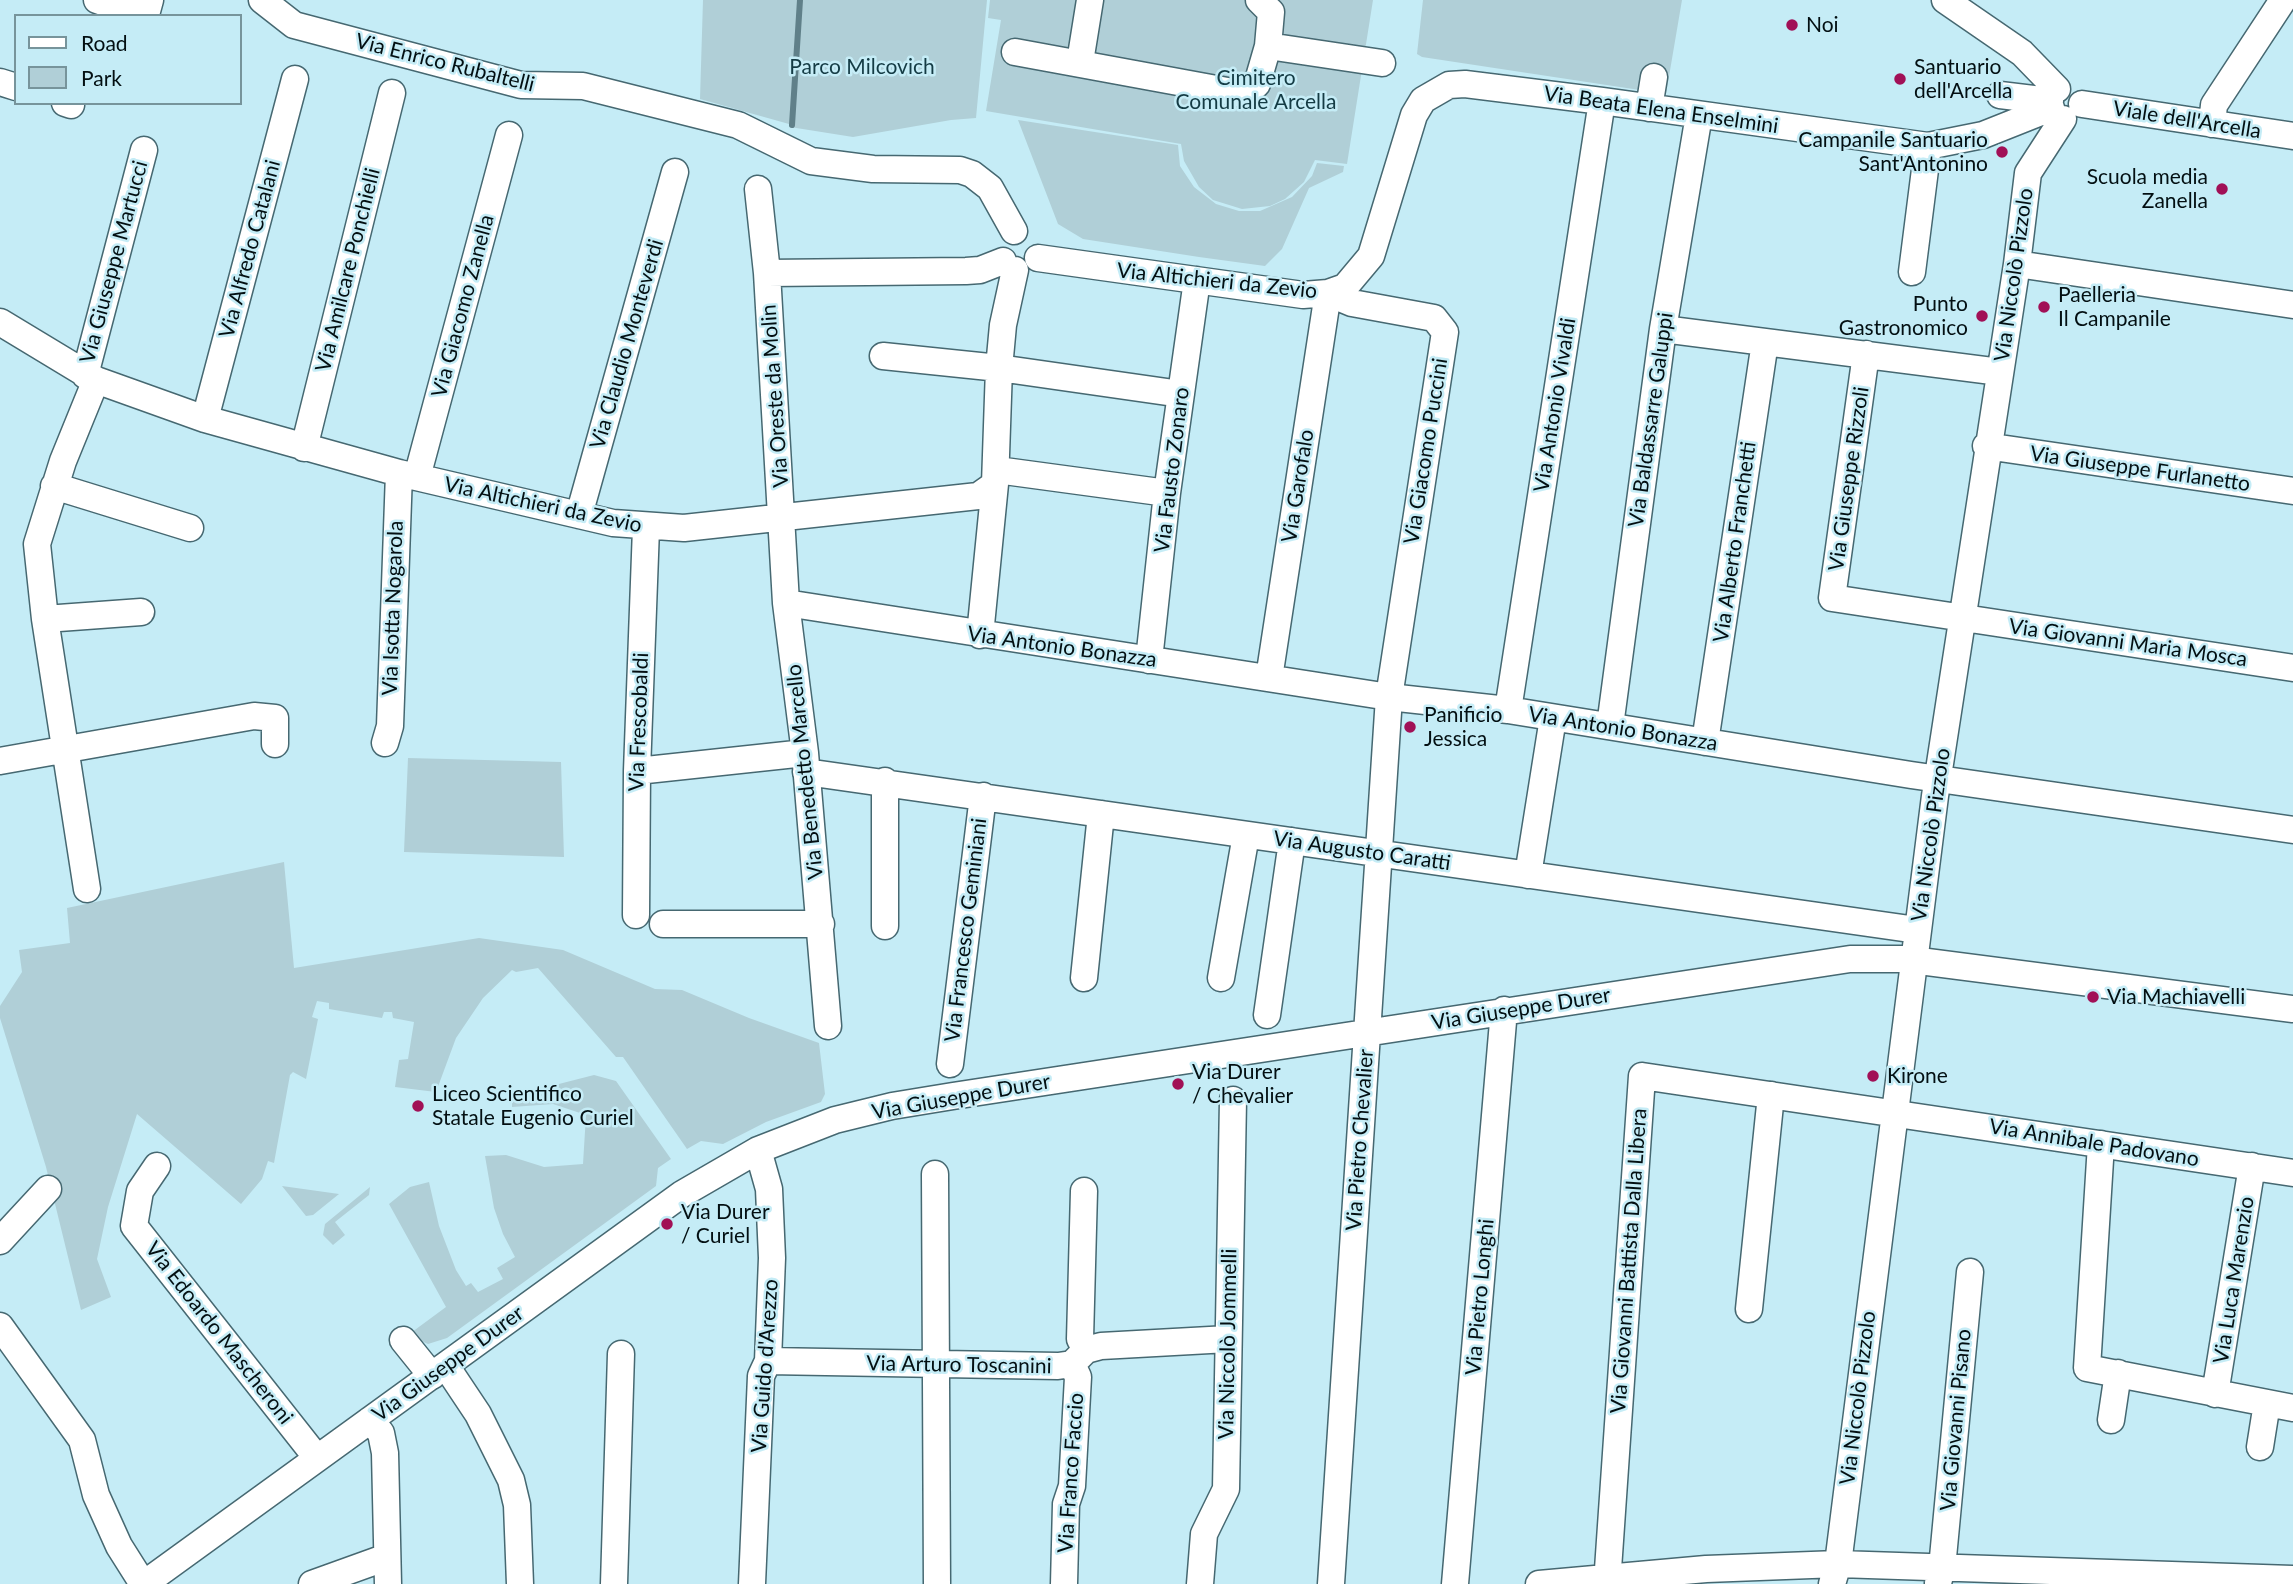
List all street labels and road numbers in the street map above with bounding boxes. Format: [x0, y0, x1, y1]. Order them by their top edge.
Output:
street label: Via Enrico Rubaltelli [353, 29, 537, 97]
street label: Via Beata Elena Enselmini [1542, 81, 1780, 139]
street label: Viale dell'Arcella [2111, 96, 2263, 144]
street label: Via Alfredo Catalani [214, 157, 286, 341]
street label: Via Giuseppe Martucci [75, 158, 153, 366]
street label: Via Amilcare Ponchielli [310, 165, 386, 375]
street label: Via Niccolò Pizzolo [1989, 187, 2039, 363]
street label: Via Giacomo Zanella [426, 212, 500, 400]
street label: Via Claudio Monteverdi [585, 236, 669, 452]
street label: Via Altichieri da Zevio [1116, 258, 1318, 304]
street label: Via Oreste da Molin [756, 304, 794, 488]
street label: Via Baldassarre Galuppi [1623, 311, 1679, 529]
street label: Via Antonio Vivaldi [1529, 316, 1581, 494]
street label: Via Giacomo Puccini [1399, 356, 1453, 546]
street label: Via Giuseppe Rizzoli [1824, 385, 1874, 573]
street label: Via Fausto Zonaro [1149, 386, 1195, 554]
street label: Via Garofalo [1277, 428, 1319, 544]
street label: Via Alberto Franchetti [1708, 440, 1762, 644]
street label: Via Giuseppe Furlanetto [2028, 441, 2252, 497]
street label: Via Altichieri da Zevio [442, 472, 644, 538]
street label: Via Isotta Nogarola [377, 520, 409, 696]
street label: Via Giovanni Maria Mosca [2007, 614, 2249, 672]
street label: Via Antonio Bonazza [966, 621, 1158, 673]
street label: Via Frescobaldi [624, 652, 654, 792]
street label: Via Benedetto Marcello [781, 663, 829, 881]
street label: Via Antonio Bonazza [1527, 702, 1719, 756]
street label: Via Niccolò Pizzolo [1906, 747, 1956, 923]
street label: Via Francesco Geminiani [940, 817, 992, 1043]
street label: Via Augusto Caratti [1272, 826, 1452, 876]
street label: Via Giuseppe Durer [1430, 982, 1612, 1036]
street label: Via Pietro Chevalier [1341, 1048, 1379, 1232]
street label: Via Giuseppe Durer [870, 1069, 1052, 1125]
street label: Via Giovanni Battista Dalla Libera [1606, 1107, 1652, 1415]
street label: Via Annibale Padovano [1987, 1114, 2201, 1172]
street label: Via Luca Marenzio [2208, 1195, 2260, 1365]
street label: Via Pietro Longhi [1461, 1218, 1499, 1376]
street label: Via Edoardo Mascheroni [140, 1237, 298, 1429]
street label: Via Niccolò Jommelli [1214, 1248, 1242, 1440]
street label: Via Guido d'Arezzo [746, 1278, 784, 1454]
street label: Via Giuseppe Durer [367, 1301, 529, 1427]
street label: Via Niccolò Pizzolo [1835, 1310, 1881, 1486]
street label: Via Giovanni Pisano [1935, 1328, 1977, 1512]
street label: Via Arturo Toscanini [866, 1351, 1052, 1379]
street label: Via Franco Faccio [1053, 1392, 1089, 1554]

